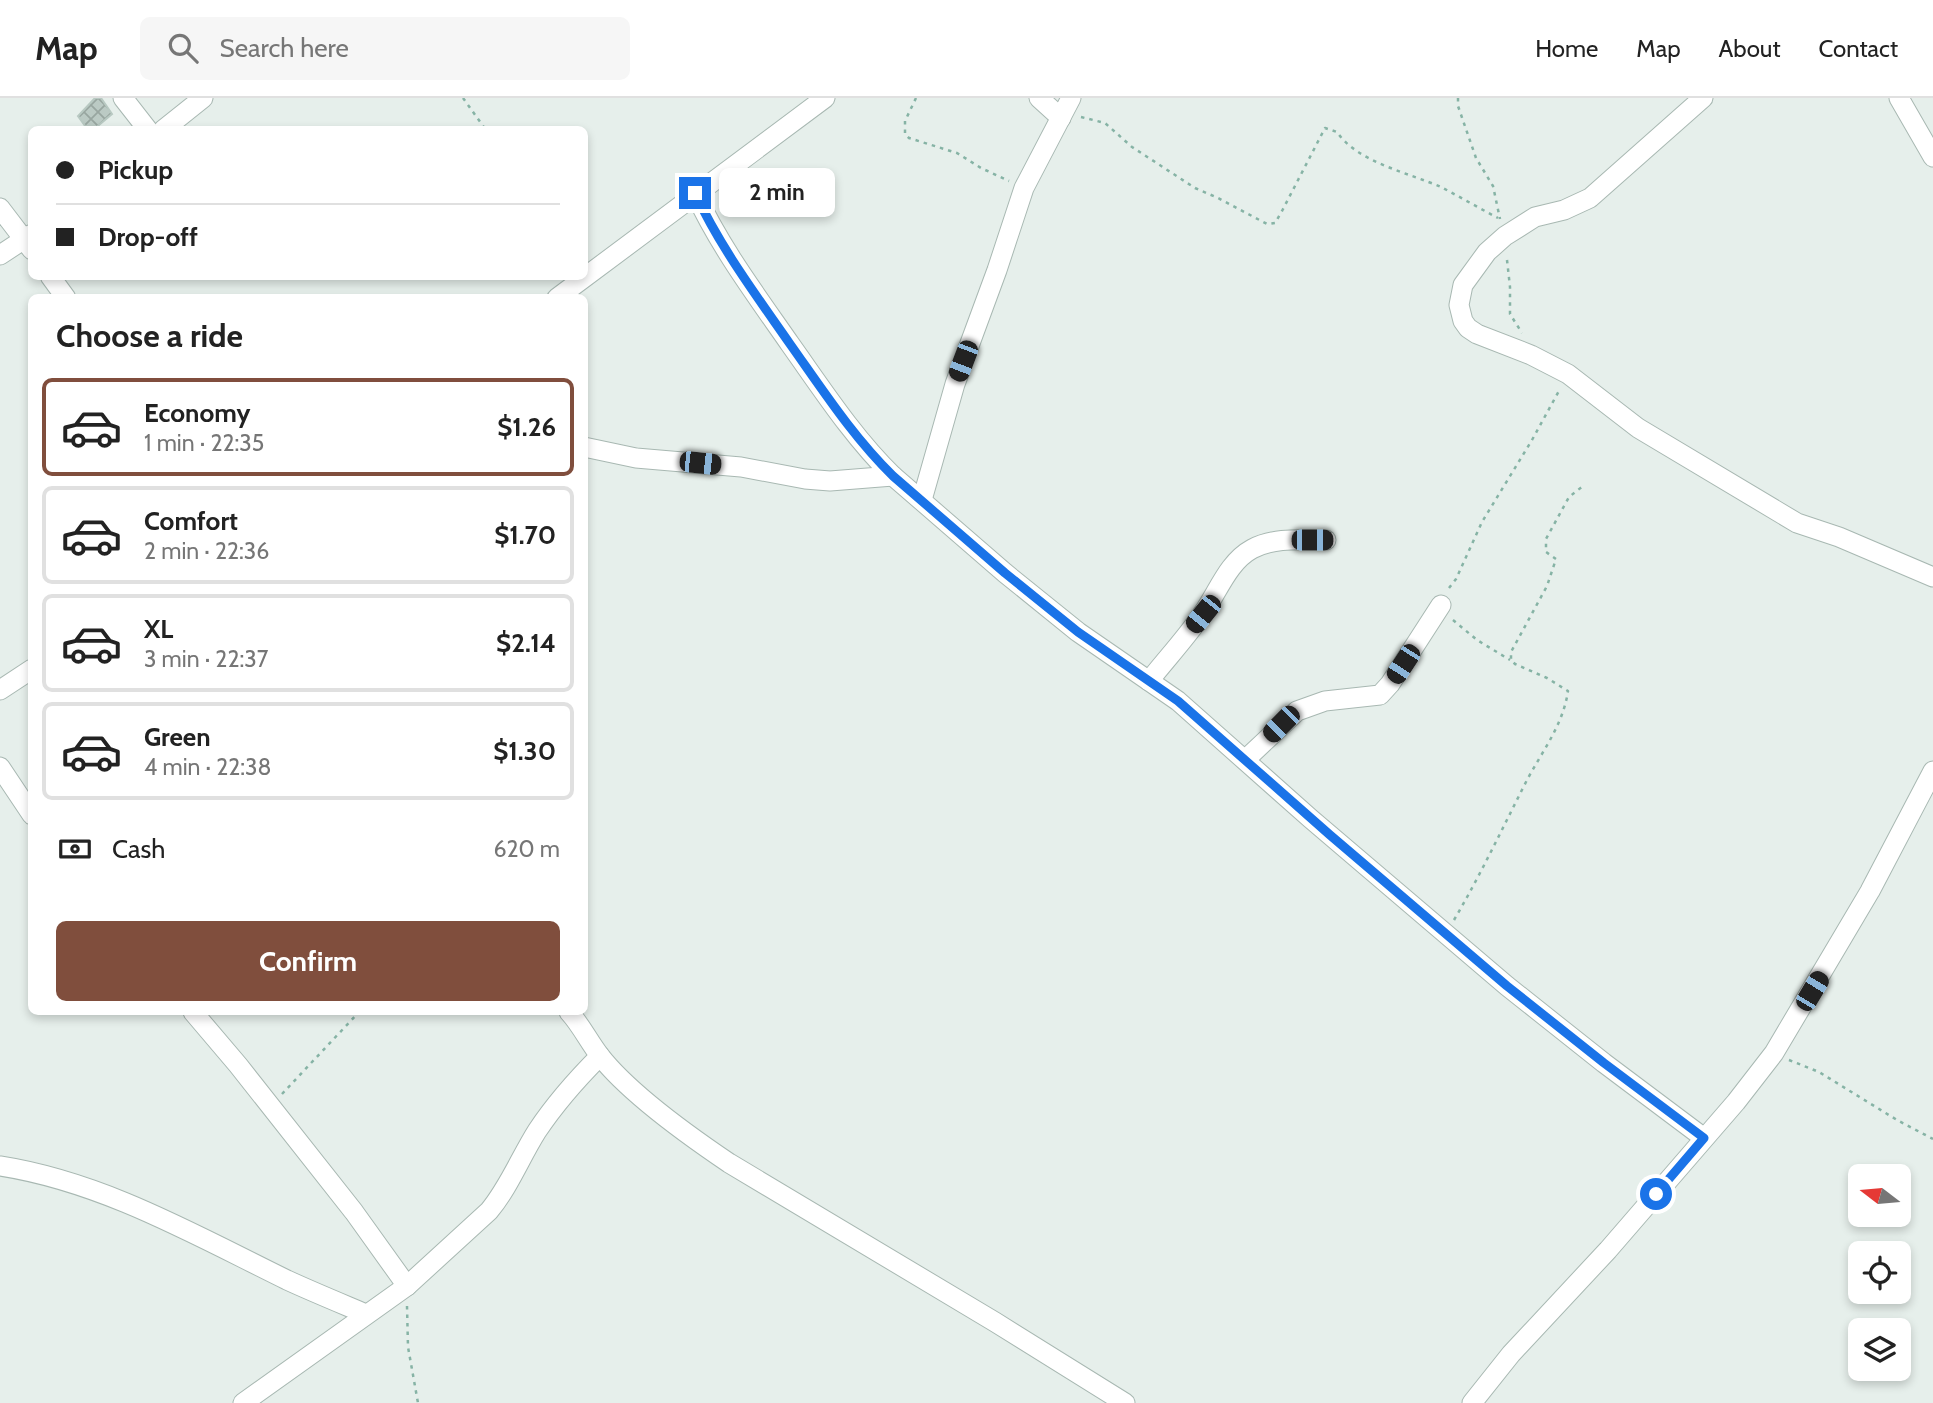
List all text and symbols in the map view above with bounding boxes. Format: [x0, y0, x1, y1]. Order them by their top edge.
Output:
search box [140, 17, 630, 80]
text: Map [35, 28, 98, 68]
icon: search [164, 29, 202, 67]
text: Search here [220, 32, 349, 64]
text: Home [1535, 34, 1598, 63]
text: Map [1636, 34, 1681, 63]
text: About [1719, 34, 1781, 63]
text: Contact [1819, 34, 1898, 63]
text: Pickup [98, 154, 173, 186]
callout: 2 min [720, 168, 835, 217]
route end [679, 177, 711, 209]
text: 2 min [749, 178, 805, 206]
text: Drop-off [98, 221, 198, 253]
text: Choose a ride [56, 316, 243, 355]
car [946, 338, 981, 384]
icon: car [60, 396, 123, 459]
text: Economy [144, 397, 250, 429]
text: $1.26 [497, 411, 556, 443]
text: 1 min · 22:35 [144, 429, 264, 457]
car [679, 450, 722, 476]
icon: car [60, 504, 123, 567]
text: Comfort [144, 505, 238, 537]
text: $1.70 [494, 519, 556, 551]
car [1292, 530, 1334, 551]
text: 2 min · 22:36 [144, 537, 269, 565]
car [1182, 591, 1225, 637]
icon: car [60, 612, 123, 675]
text: XL [144, 613, 173, 645]
text: $2.14 [496, 627, 556, 659]
car [1383, 641, 1424, 687]
text: 3 min · 22:37 [144, 645, 268, 673]
car [1259, 702, 1304, 746]
icon: car [60, 720, 123, 783]
text: Green [144, 721, 211, 753]
text: $1.30 [493, 735, 556, 767]
text: 4 min · 22:38 [144, 753, 271, 781]
icon: cash [56, 830, 94, 868]
text: Cash [112, 833, 165, 865]
text: 620 m [493, 835, 560, 863]
button: Confirm [56, 921, 560, 1001]
car [1793, 968, 1832, 1014]
north arrow [1848, 1164, 1911, 1227]
map controls [1848, 1164, 1911, 1381]
route start [1640, 1178, 1672, 1210]
button: locate [1848, 1241, 1911, 1304]
button: layers [1848, 1318, 1911, 1381]

